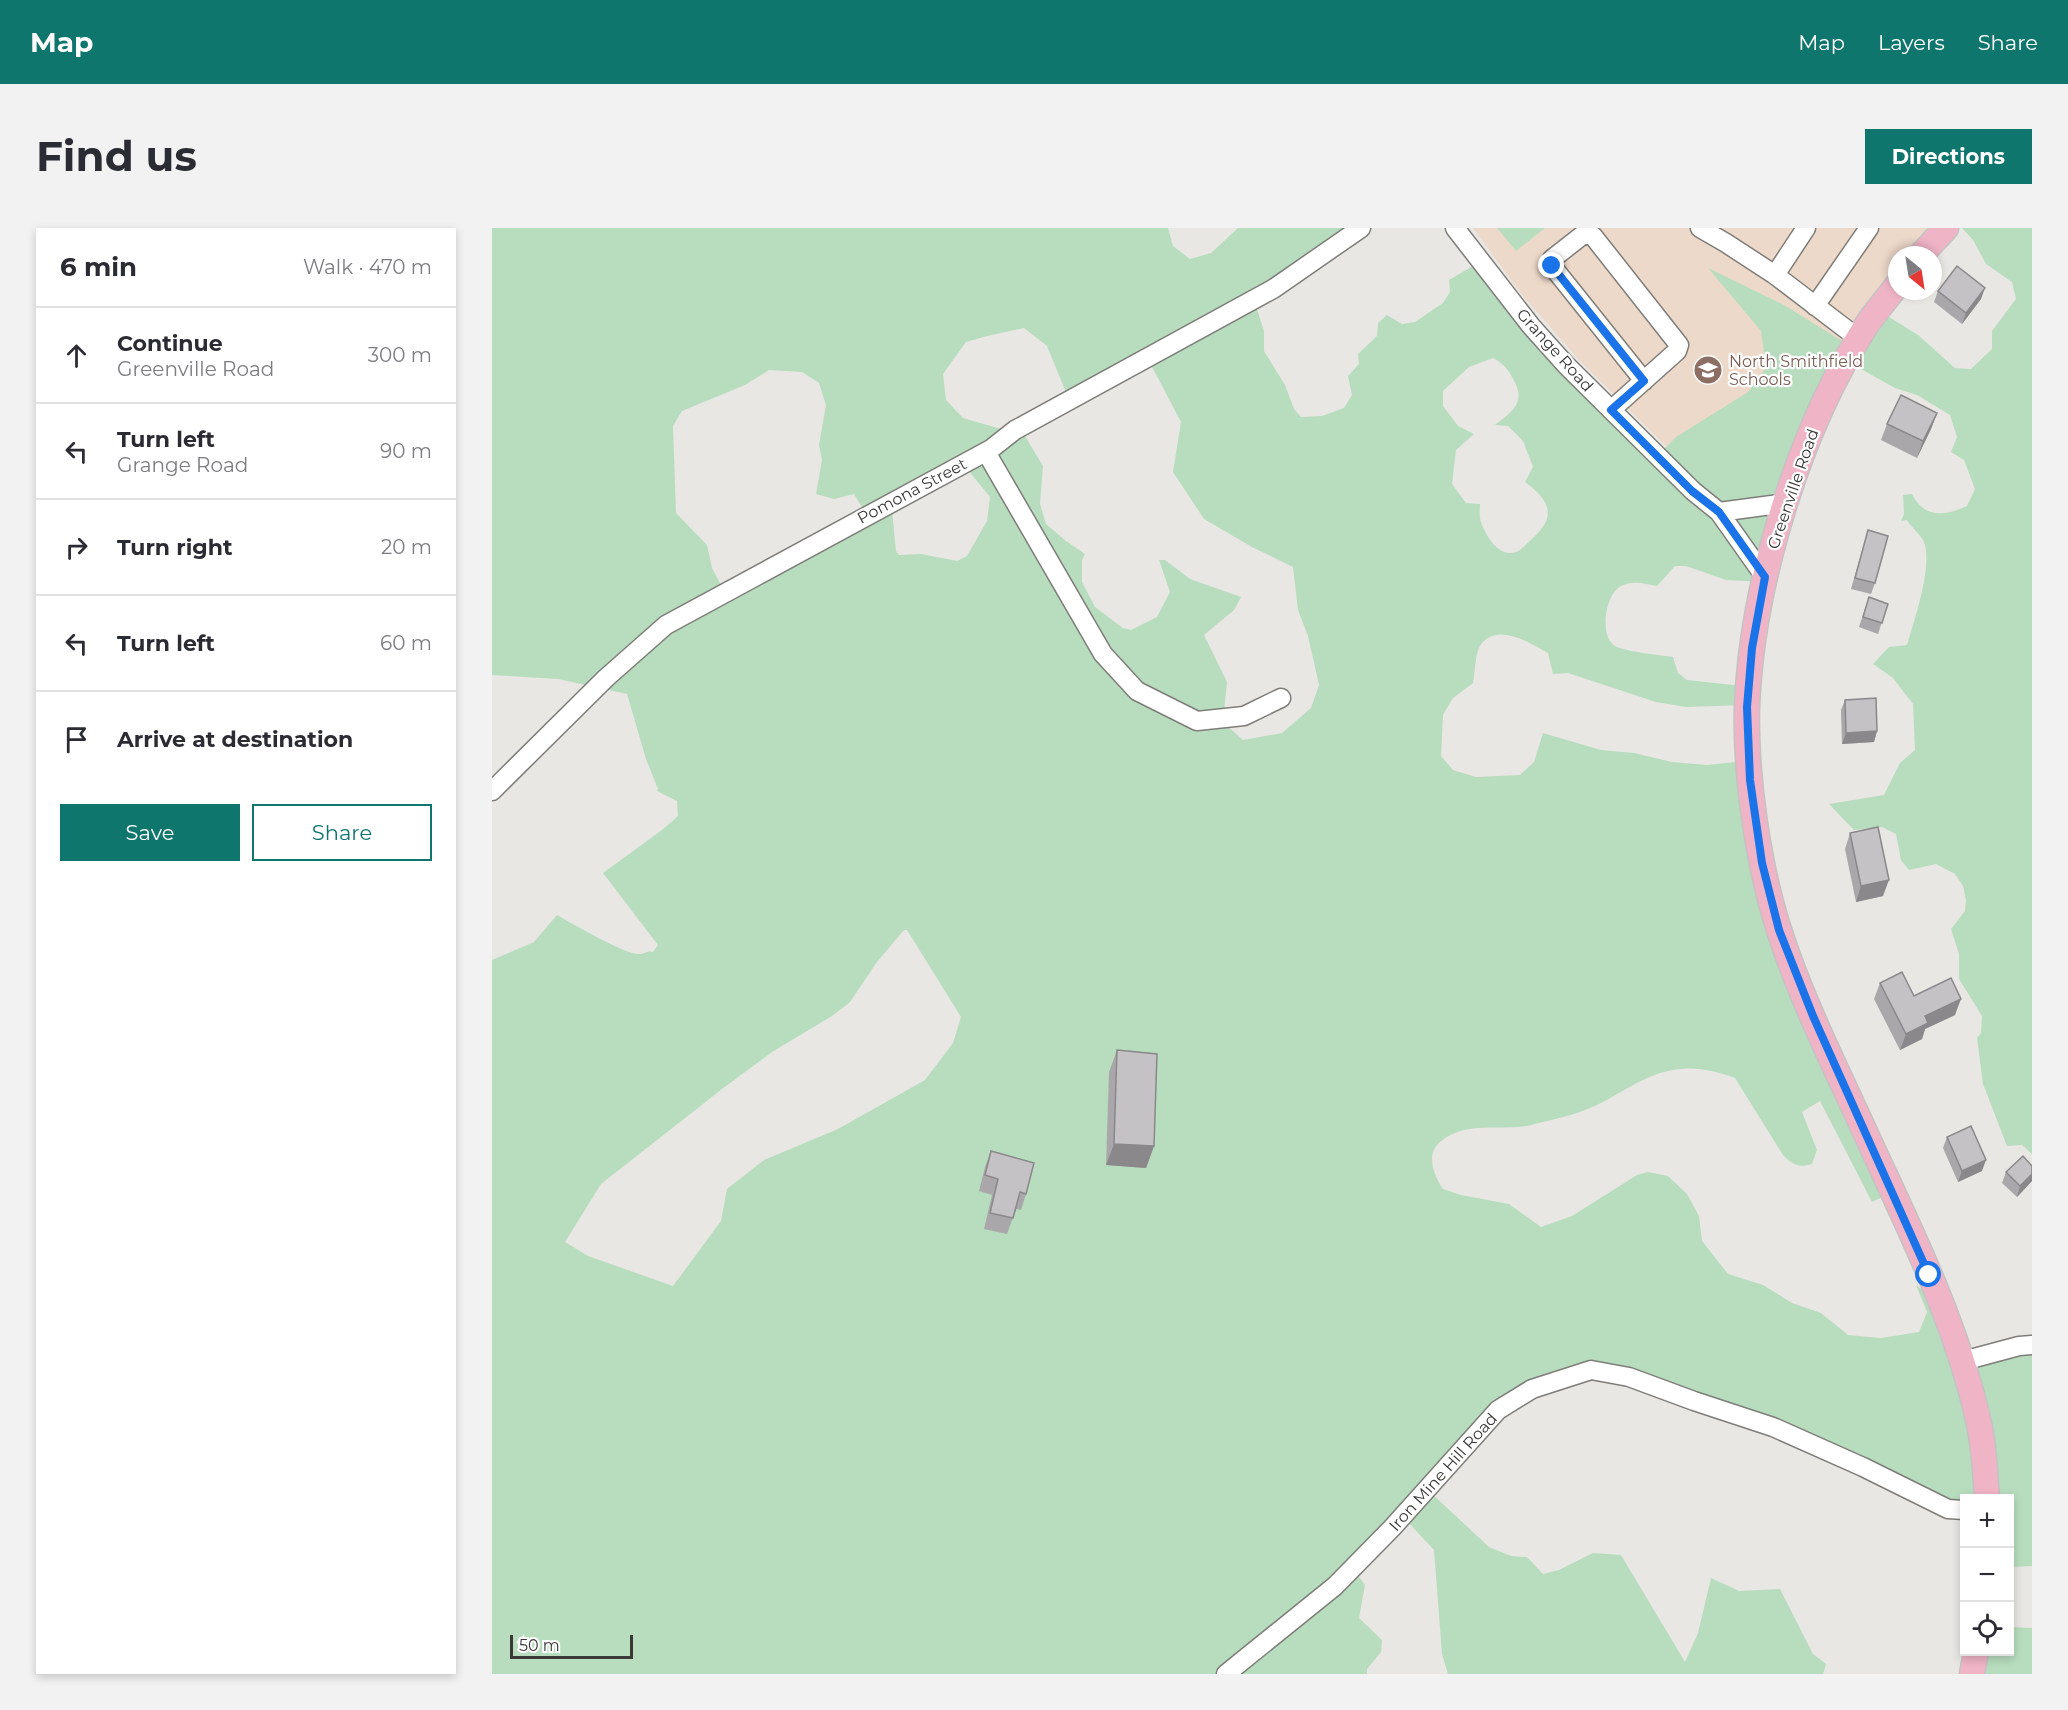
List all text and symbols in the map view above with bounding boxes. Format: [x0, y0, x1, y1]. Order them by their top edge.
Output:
text: Map [30, 25, 93, 59]
text: Map [1798, 30, 1845, 55]
text: Layers [1878, 30, 1945, 55]
text: Share [1978, 30, 2038, 55]
button: Directions [1865, 129, 2032, 184]
text: Find us [36, 130, 197, 182]
north arrow [1888, 246, 1942, 300]
text: 6 min [60, 251, 137, 283]
route end [1538, 252, 1564, 278]
text: Walk · 470 m [303, 255, 432, 279]
street label: Grange Road [1513, 305, 1597, 395]
text: Continue [117, 330, 223, 357]
icon: ahead [60, 339, 93, 372]
text: 300 m [368, 343, 432, 367]
place label: North Smithfield Schools [1729, 352, 1863, 389]
school or university icon: North Smithfield Schools [1692, 354, 1724, 386]
text: Greenville Road [117, 357, 274, 381]
text: Turn left [117, 426, 215, 453]
street label: Greenville Road [1764, 426, 1822, 552]
icon: left [60, 435, 93, 468]
text: 90 m [380, 439, 432, 463]
text: Grange Road [117, 453, 248, 477]
street label: Pomona Street [854, 454, 970, 528]
icon: right [60, 531, 93, 564]
text: Turn right [117, 534, 232, 561]
text: 20 m [381, 535, 432, 559]
icon: left [60, 627, 93, 660]
text: Turn left [117, 630, 215, 657]
text: 60 m [380, 631, 432, 655]
icon: arrive [60, 723, 93, 756]
text: Arrive at destination [117, 726, 353, 753]
button: Save [60, 804, 240, 861]
button: Share [252, 804, 432, 861]
route start [1915, 1261, 1941, 1287]
street label: Iron Mine Hill Road [1385, 1409, 1501, 1535]
map controls [1960, 1494, 2014, 1656]
button: + [1960, 1494, 2014, 1548]
button: − [1960, 1548, 2014, 1602]
button: locate [1960, 1602, 2014, 1656]
scale bar [510, 1632, 633, 1660]
text: 50 m [519, 1636, 560, 1655]

